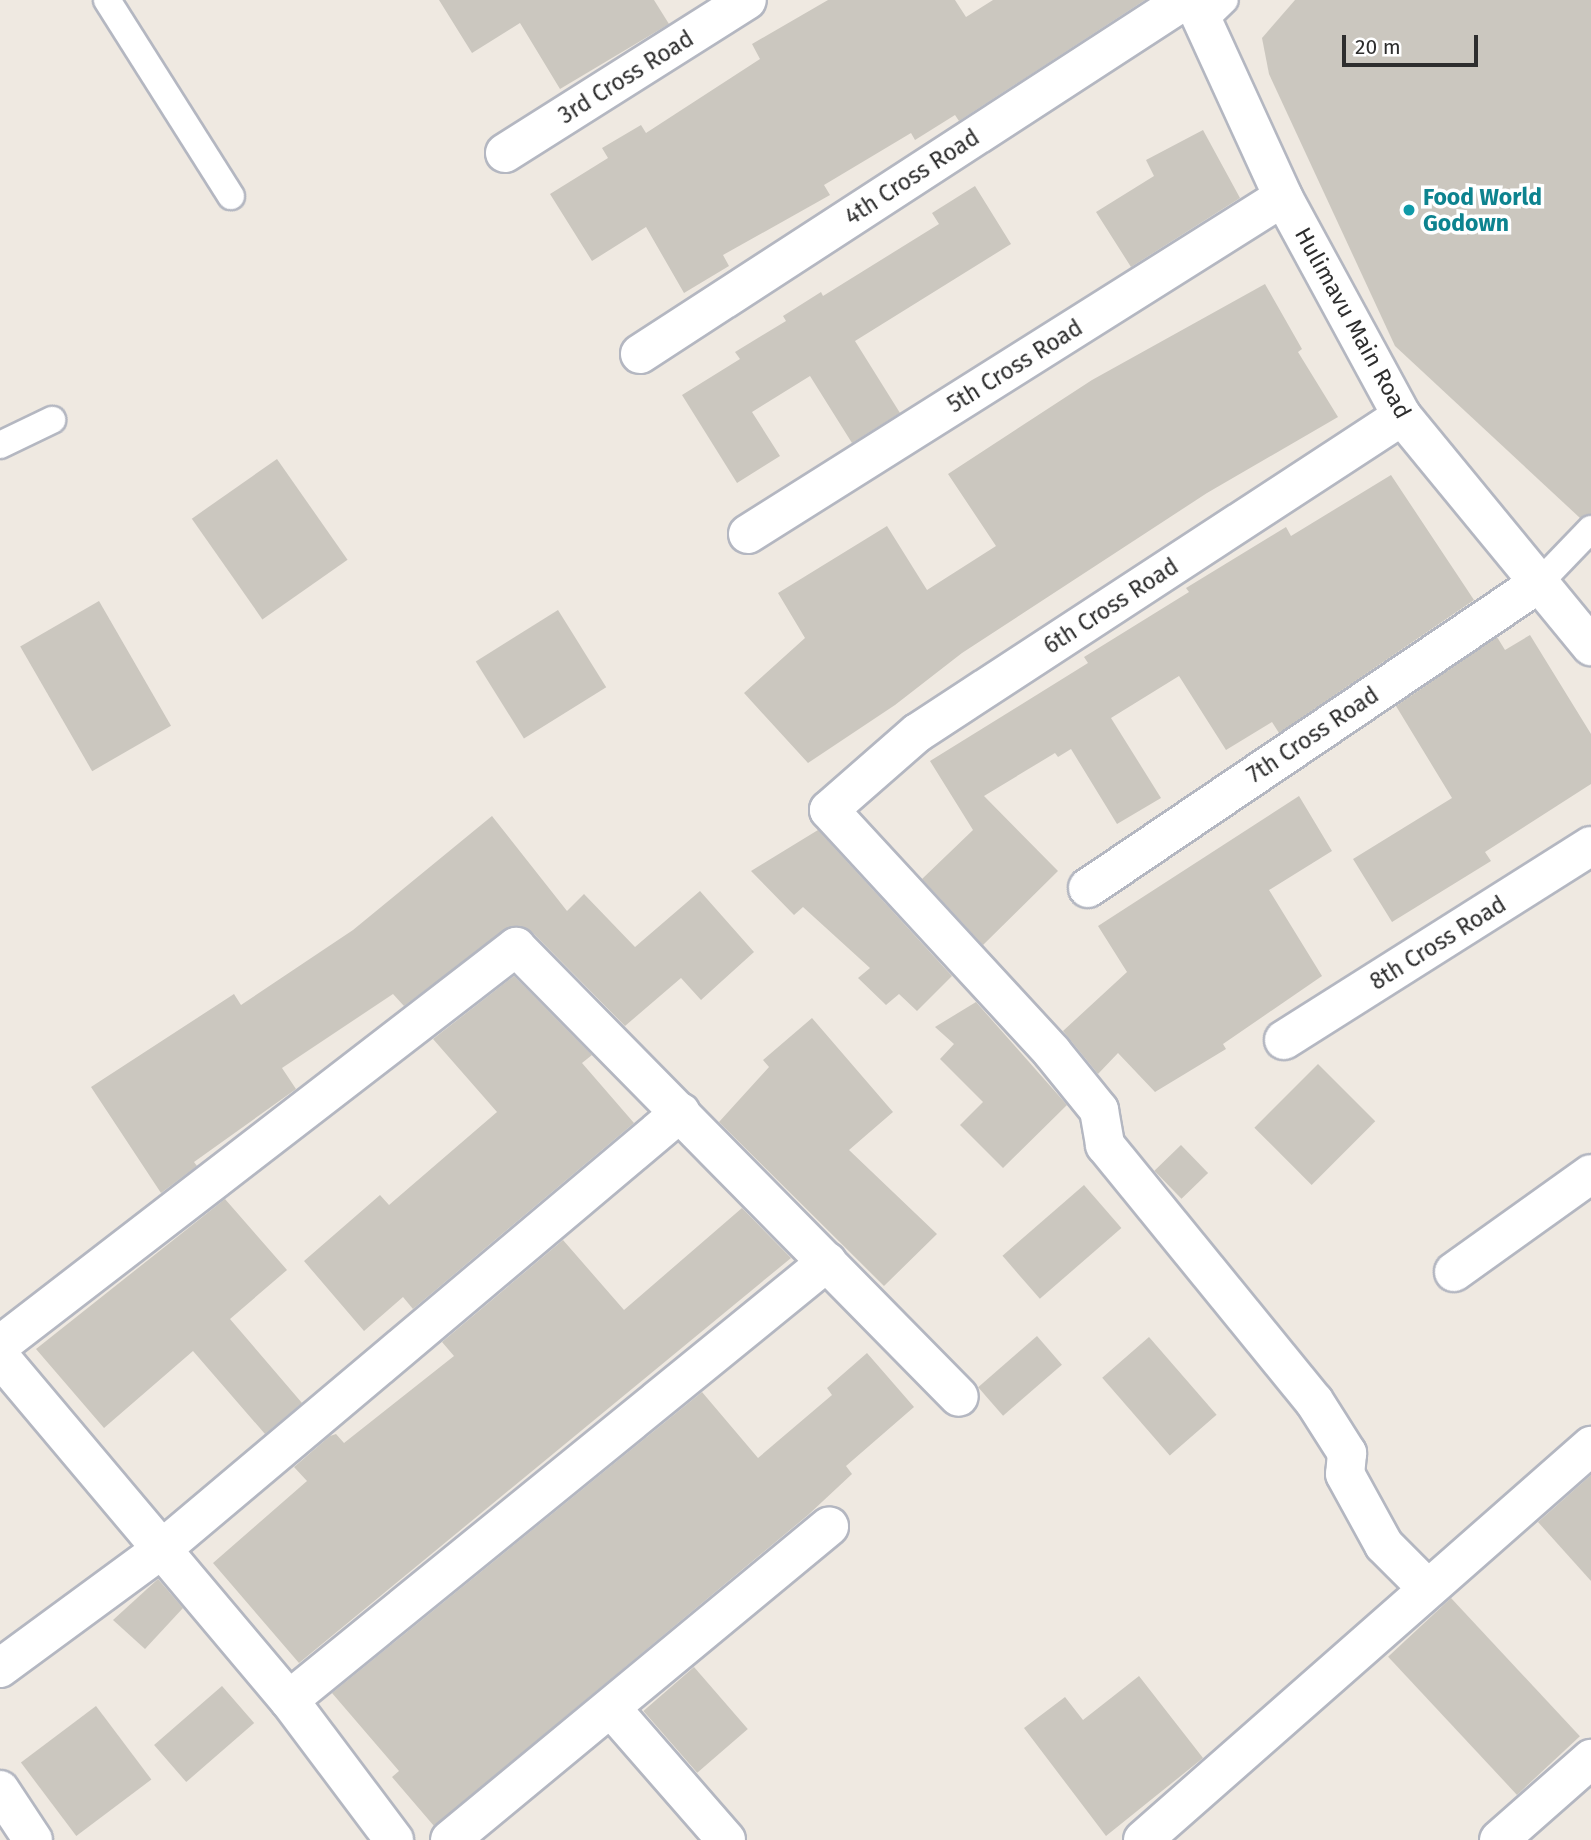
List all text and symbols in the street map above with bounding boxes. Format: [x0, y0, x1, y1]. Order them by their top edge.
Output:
scale bar [1346, 21, 1482, 65]
street label: 3rd Cross Road [553, 24, 699, 130]
text: 20 m [1355, 34, 1401, 60]
street label: 4th Cross Road [840, 123, 984, 231]
place label: Food World Godown [1423, 183, 1542, 237]
marker: Food World Godown [1401, 202, 1417, 218]
street label: Hulimavu Main Road [1289, 223, 1417, 423]
street label: 5th Cross Road [942, 314, 1088, 418]
street label: 6th Cross Road [1039, 552, 1183, 660]
street label: 7th Cross Road [1242, 681, 1384, 789]
street label: 8th Cross Road [1365, 890, 1511, 996]

